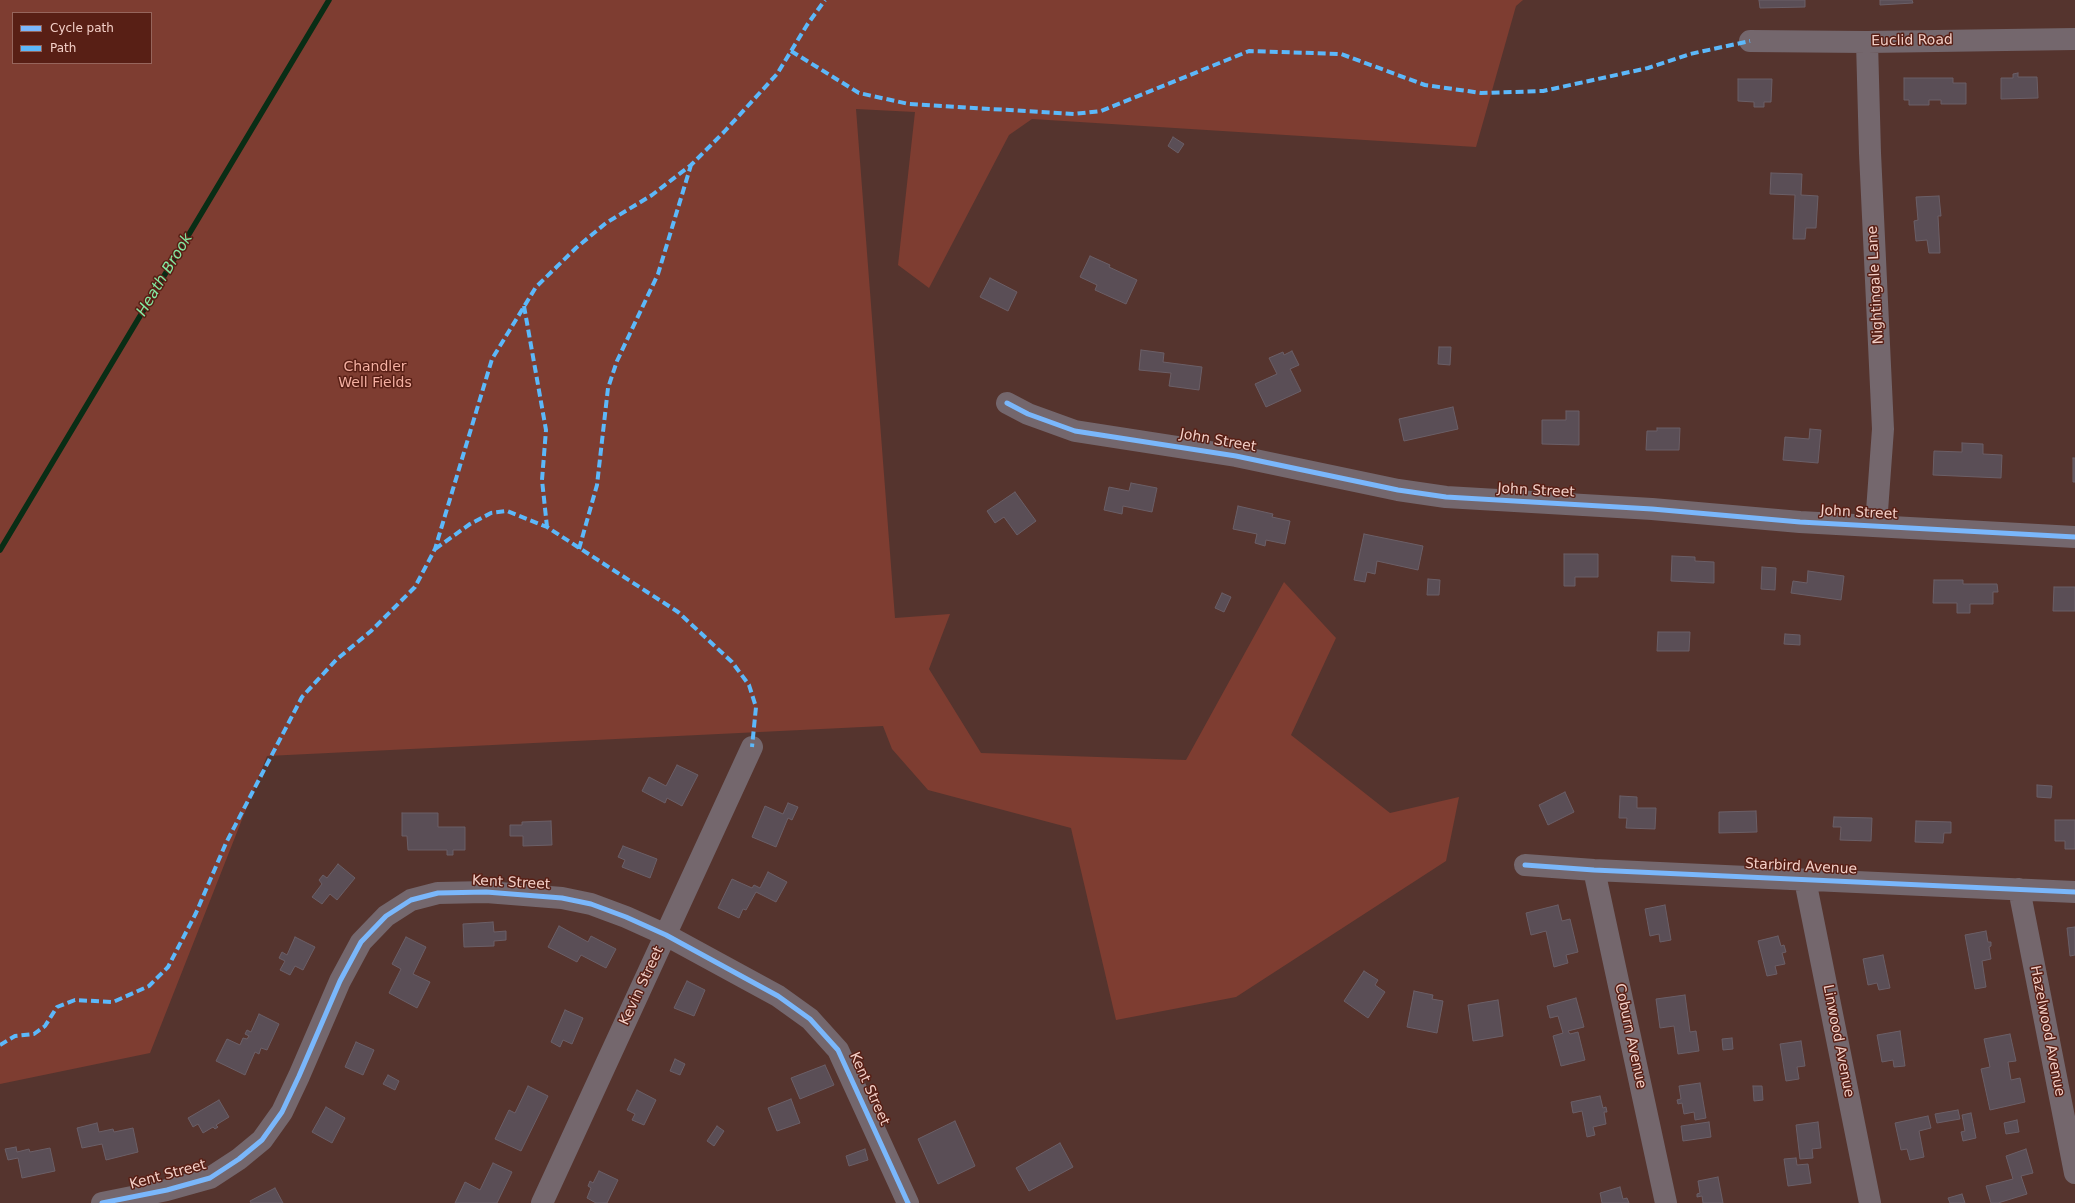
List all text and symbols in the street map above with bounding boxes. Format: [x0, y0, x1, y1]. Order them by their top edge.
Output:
legend [12, 12, 152, 64]
text: Cycle path [50, 21, 114, 35]
street label: Euclid Road [1871, 32, 1953, 50]
text: Path [50, 41, 76, 55]
street label: Nightingale Lane [1865, 225, 1887, 345]
water label: Heath Brook [133, 230, 197, 320]
park label: Chandler Well Fields [338, 359, 412, 392]
street label: John Street [1178, 426, 1258, 456]
street label: John Street [1497, 481, 1575, 501]
street label: John Street [1820, 503, 1898, 523]
street label: Starbird Avenue [1744, 856, 1858, 878]
street label: Kent Street [471, 873, 551, 893]
street label: Kevin Street [616, 944, 668, 1028]
street label: Hazelwood Avenue [2026, 964, 2068, 1098]
street label: Coburn Avenue [1611, 982, 1649, 1090]
street label: Linwood Avenue [1819, 983, 1857, 1099]
street label: Kent Street [845, 1050, 893, 1128]
street label: Kent Street [128, 1157, 208, 1193]

